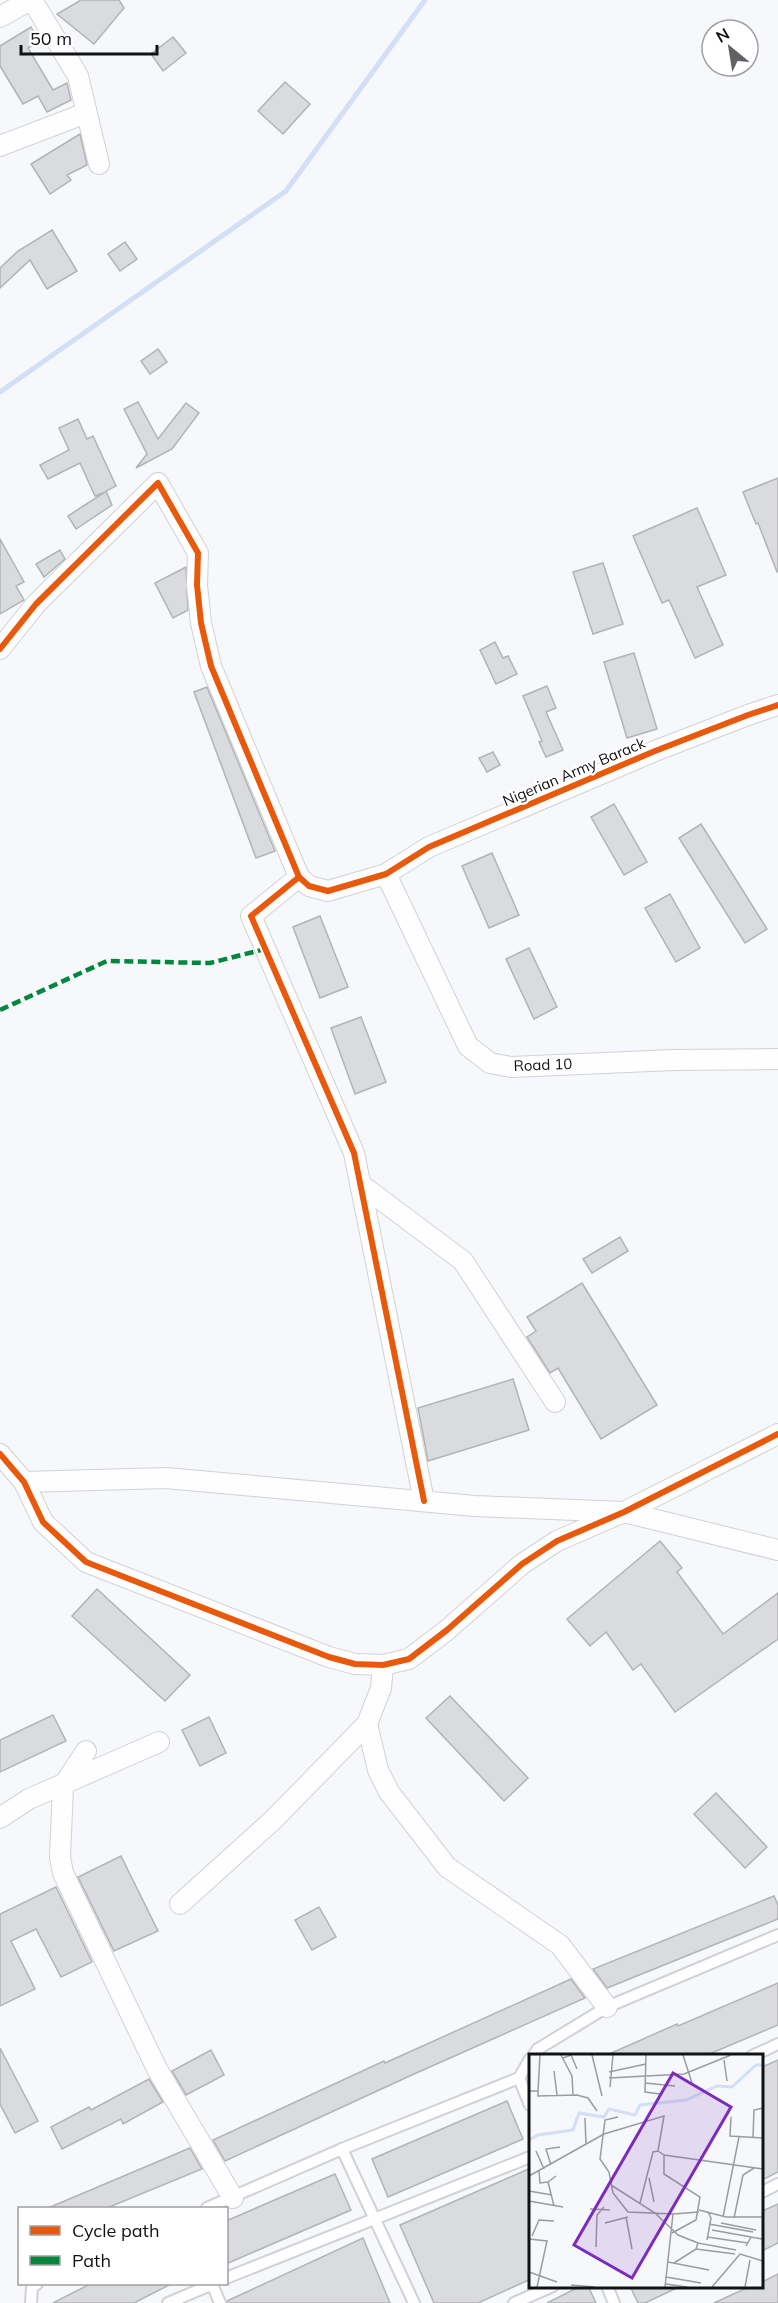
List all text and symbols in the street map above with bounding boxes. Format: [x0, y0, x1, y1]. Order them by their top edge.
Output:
scale bar [21, 18, 158, 56]
north arrow [700, 18, 760, 78]
text: N [712, 23, 733, 47]
text: 50 m [30, 27, 72, 50]
street label: Nigerian Army Barack [500, 733, 648, 810]
street label: Road 10 [513, 1054, 573, 1075]
inset map [529, 2054, 763, 2288]
legend [18, 2207, 228, 2285]
text: Cycle path [72, 2219, 159, 2242]
text: Path [72, 2249, 111, 2272]

